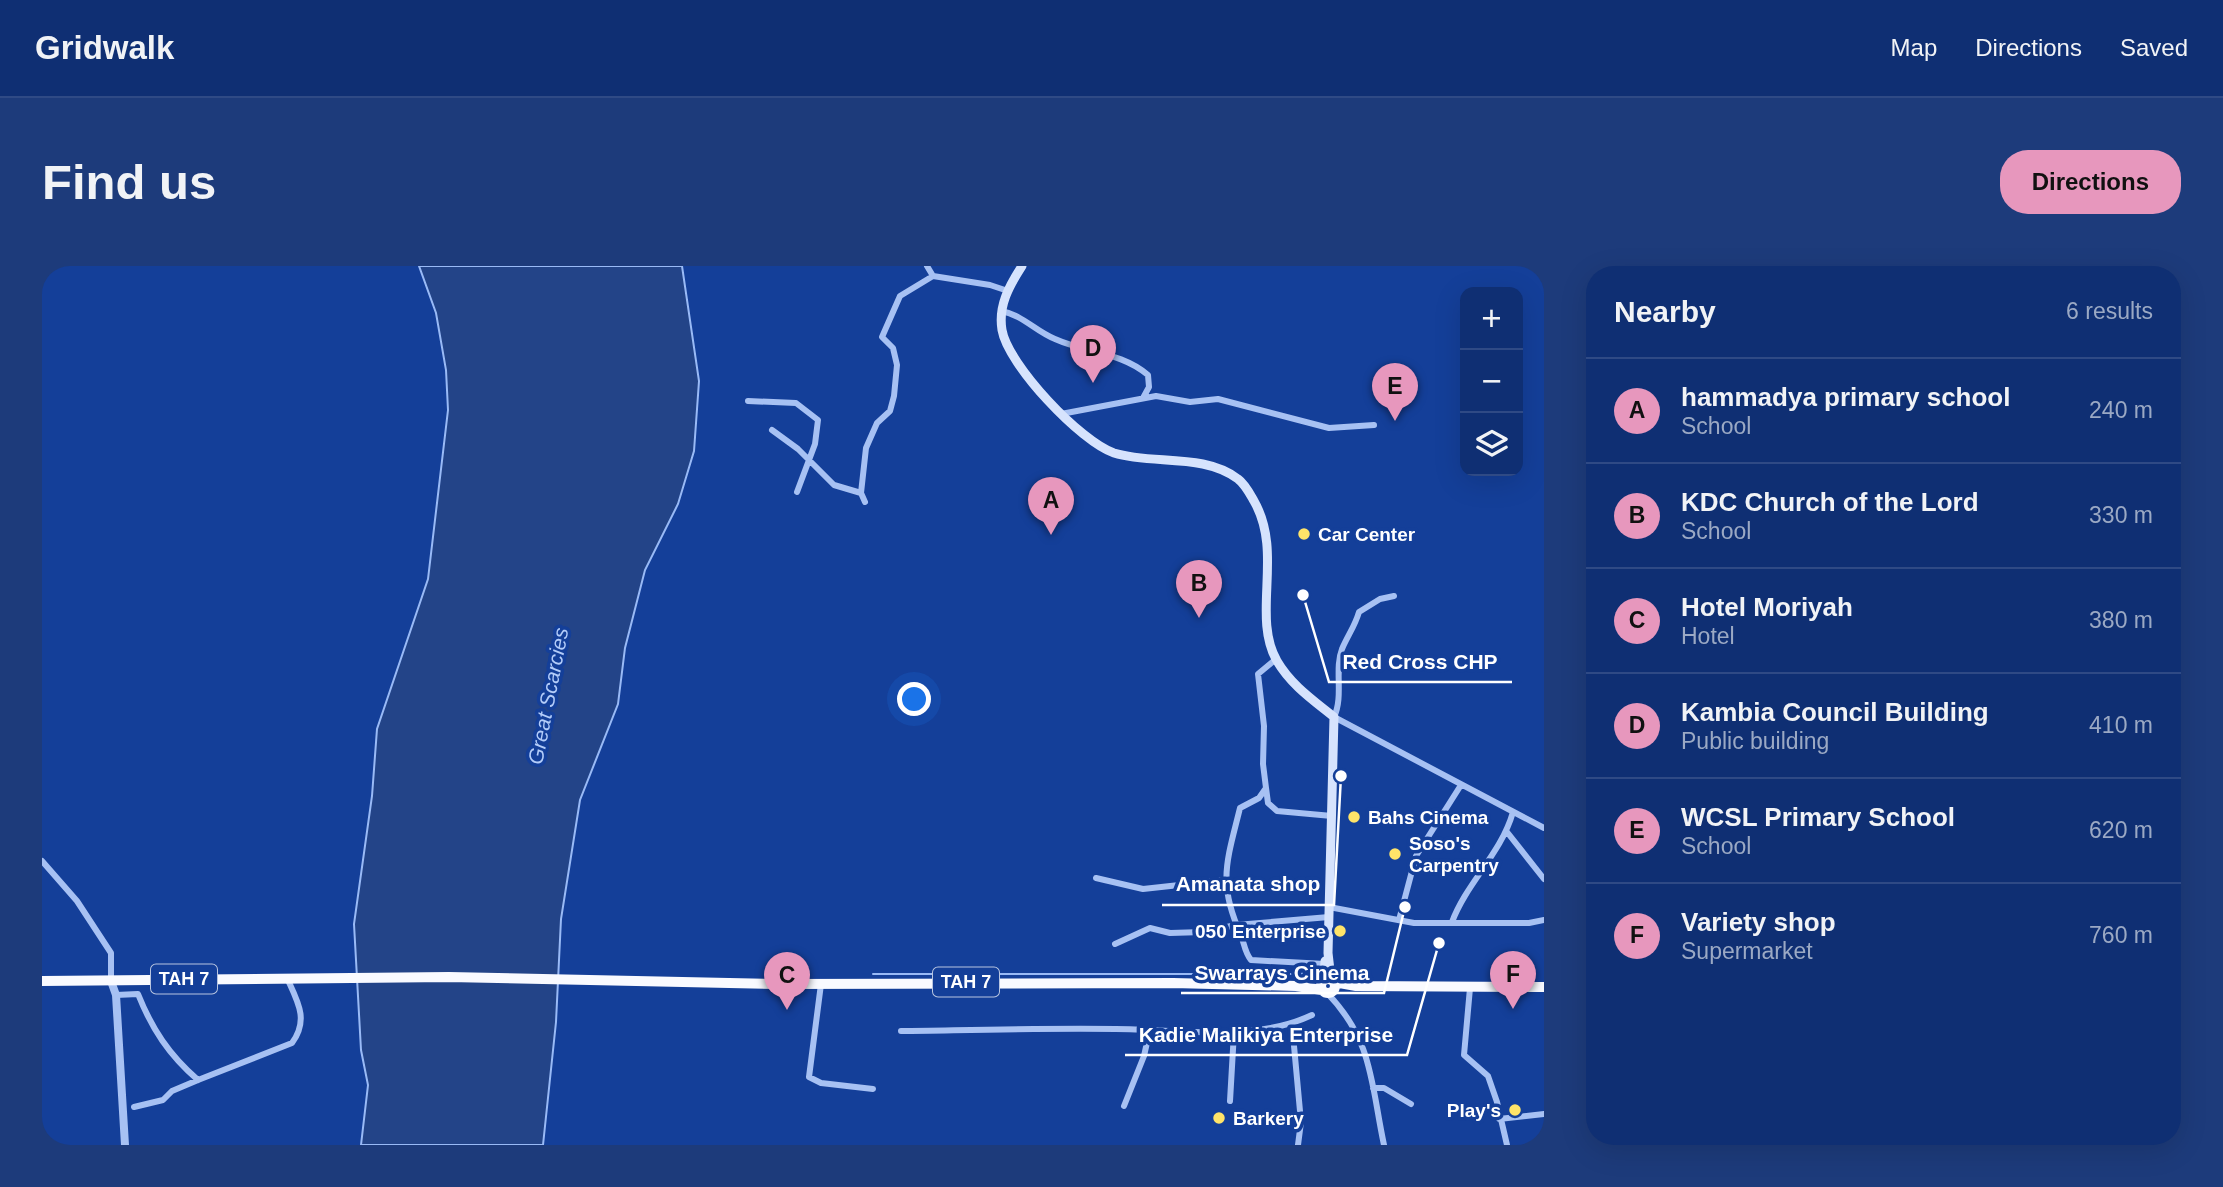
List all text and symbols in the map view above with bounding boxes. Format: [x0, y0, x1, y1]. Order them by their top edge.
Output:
text: Gridwalk [35, 29, 174, 66]
text: Map [1891, 34, 1937, 61]
text: Directions [1975, 34, 2082, 61]
text: Saved [2120, 34, 2188, 61]
button: Directions [2000, 150, 2181, 214]
text: Find us [42, 155, 216, 209]
map controls [1460, 287, 1523, 476]
button: + [1460, 287, 1523, 350]
text: Nearby [1614, 295, 1716, 328]
text: 6 results [2066, 298, 2153, 324]
pin: D [1070, 325, 1116, 383]
button: − [1460, 350, 1523, 413]
pin: E [1372, 363, 1418, 421]
text: hammadya primary school [1681, 382, 2010, 412]
text: A [1629, 397, 1645, 423]
text: 240 m [2089, 397, 2153, 423]
button: layers [1460, 413, 1523, 476]
text: School [1681, 413, 1751, 439]
pin: A [1028, 477, 1074, 535]
text: KDC Church of the Lord [1681, 487, 1979, 517]
text: B [1629, 502, 1645, 528]
text: 330 m [2089, 502, 2153, 528]
text: School [1681, 518, 1751, 544]
place label: Car Center [1318, 524, 1416, 545]
marker: Car Center [1296, 526, 1312, 542]
pin: B [1176, 560, 1222, 618]
text: Hotel Moriyah [1681, 592, 1853, 622]
text: C [1629, 607, 1645, 633]
text: 380 m [2089, 607, 2153, 633]
text: Hotel [1681, 623, 1735, 649]
water label: Great Scarcies [523, 625, 573, 766]
callout: Red Cross CHP [1329, 640, 1512, 682]
text: Red Cross CHP [1342, 650, 1498, 673]
your location [897, 682, 931, 716]
text: Kambia Council Building [1681, 697, 1989, 727]
text: D [1629, 712, 1645, 738]
text: 410 m [2089, 712, 2153, 738]
text: Public building [1681, 728, 1829, 754]
text: WCSL Primary School [1681, 802, 1955, 832]
place label: Bahs Cinema [1368, 807, 1489, 828]
marker: Bahs Cinema [1346, 809, 1362, 825]
text: E [1629, 817, 1645, 843]
text: 620 m [2089, 817, 2153, 843]
place label: Soso's Carpentry [1409, 833, 1499, 876]
text: School [1681, 833, 1751, 859]
marker: Soso's Carpentry [1387, 846, 1403, 862]
callout: Amanata shop [1162, 863, 1334, 905]
text: Amanata shop [1176, 872, 1320, 895]
text: Variety shop [1681, 907, 1836, 937]
place label: 050 Enterprise [1195, 921, 1326, 942]
text: F [1630, 922, 1644, 948]
text: 760 m [2089, 922, 2153, 948]
marker: 050 Enterprise [1332, 923, 1348, 939]
text: Supermarket [1681, 938, 1813, 964]
callout: Swarrays Cinema [1181, 951, 1384, 993]
pin: F [1490, 951, 1536, 1009]
pin: C [764, 952, 810, 1010]
text: Swarrays Cinema [1194, 961, 1370, 984]
road number: TAH 7 [151, 964, 217, 994]
road number: TAH 7 [933, 968, 999, 996]
callout: Kadie Malikiya Enterprise [1125, 1013, 1407, 1055]
text: Kadie Malikiya Enterprise [1139, 1023, 1393, 1046]
place label: Play's [1447, 1100, 1501, 1121]
marker: Play's [1507, 1102, 1523, 1118]
place label: Barkery [1233, 1108, 1304, 1129]
marker: Barkery [1211, 1110, 1227, 1126]

